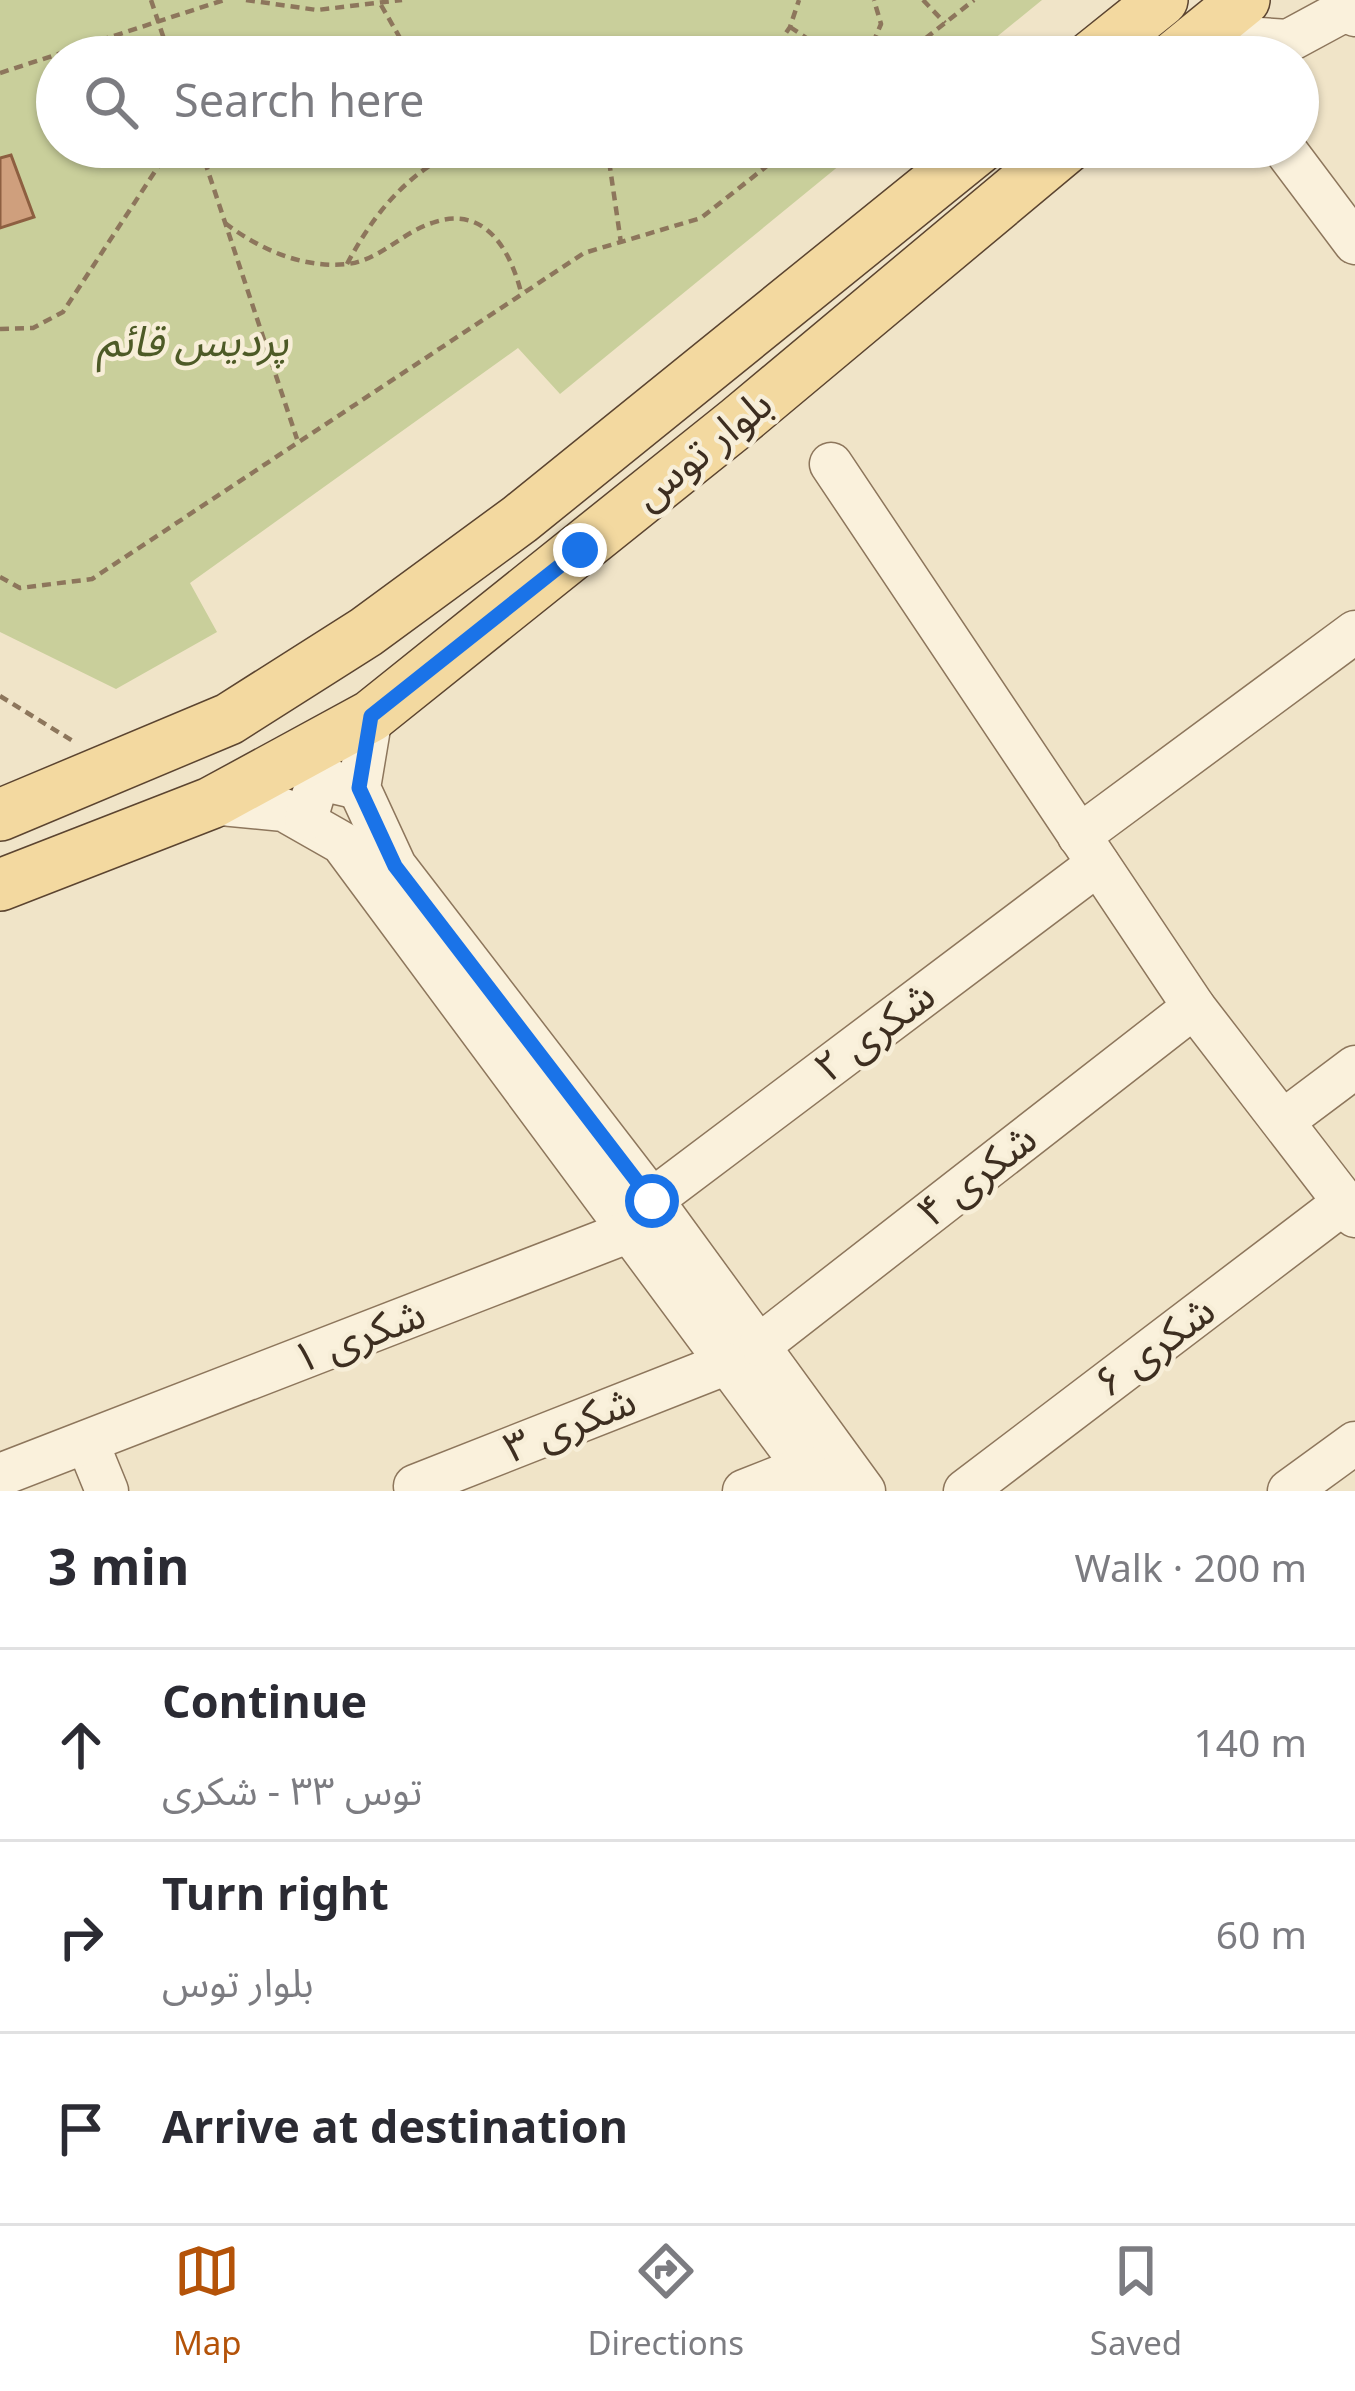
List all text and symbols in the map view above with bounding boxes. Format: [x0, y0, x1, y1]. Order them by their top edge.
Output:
search box [36, 36, 1319, 168]
text: Search here [174, 55, 424, 150]
icon: search [78, 69, 144, 135]
park label: پردیس قائم [97, 298, 289, 387]
street label: بلوار توس [612, 364, 794, 536]
route end [553, 523, 607, 577]
street label: شکری ۲ [793, 955, 957, 1109]
street label: شکری ۴ [895, 1099, 1059, 1253]
route start [625, 1174, 679, 1228]
street label: شکری ۶ [1073, 1270, 1237, 1424]
street label: شکری ۱ [279, 1271, 439, 1403]
street label: شکری ۳ [489, 1358, 651, 1492]
text: 3 min [48, 1515, 190, 1623]
text: Walk · 200 m [1074, 1528, 1307, 1611]
text: Continue [162, 1656, 367, 1751]
text: 140 m [1193, 1703, 1307, 1786]
icon: ahead [48, 1712, 114, 1778]
text: توس ۳۳ - شکری [162, 1751, 422, 1834]
text: Turn right [162, 1848, 389, 1943]
text: 60 m [1216, 1895, 1307, 1978]
icon: right [48, 1904, 114, 1970]
text: بلوار توس [162, 1943, 314, 2026]
text: Arrive at destination [162, 2081, 628, 2176]
icon: arrive [48, 2096, 114, 2162]
tab: Map [173, 2238, 242, 2379]
tab: Directions [587, 2238, 744, 2379]
tab: Saved [1090, 2238, 1182, 2379]

